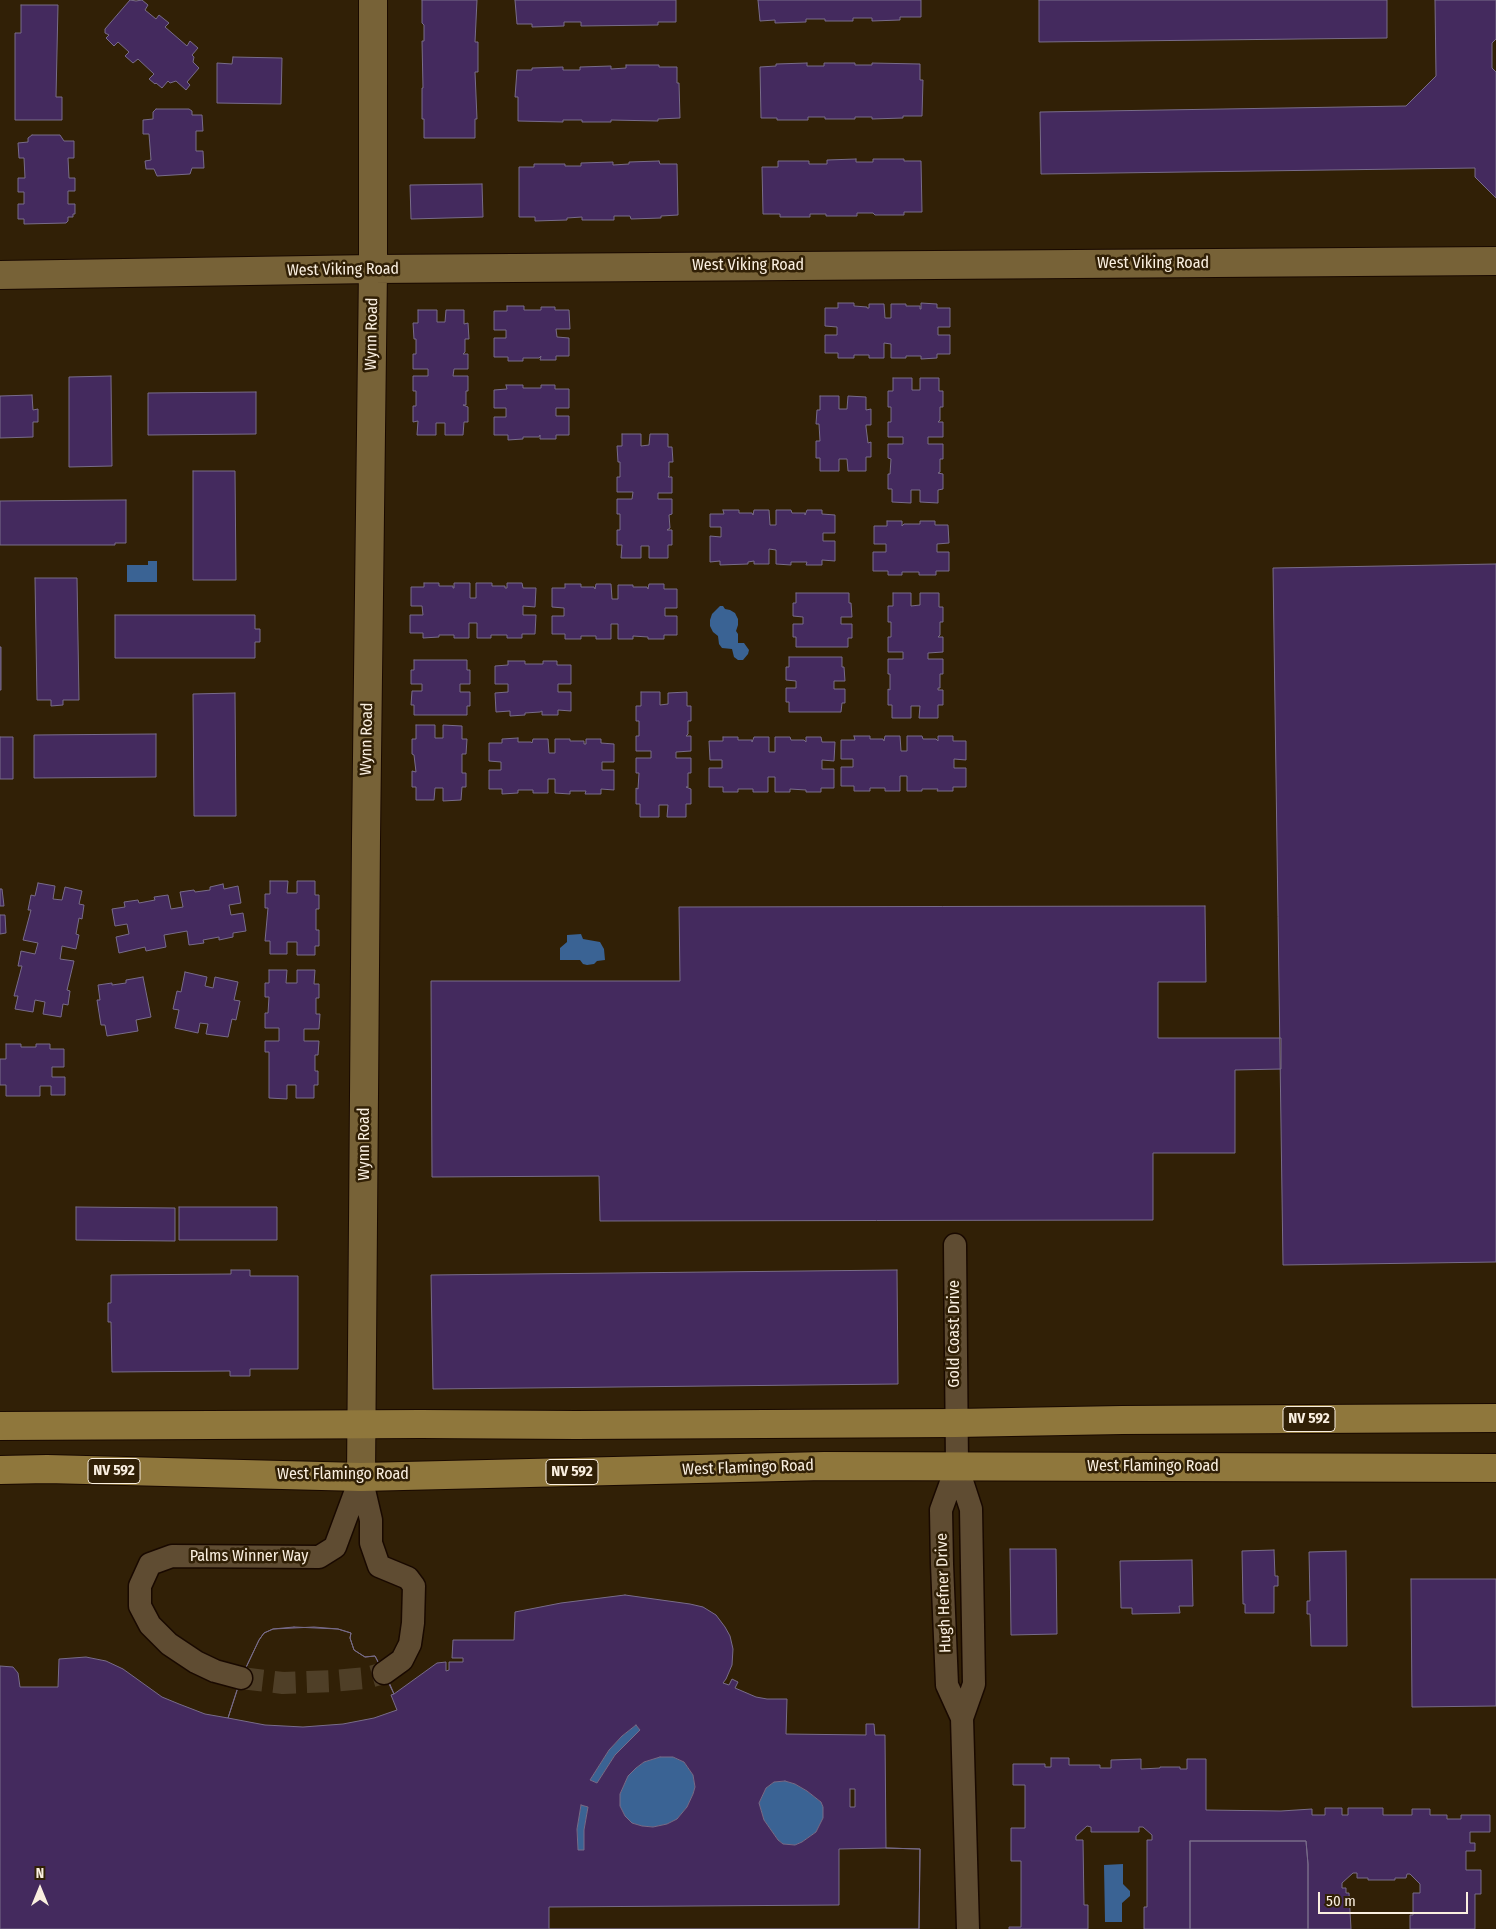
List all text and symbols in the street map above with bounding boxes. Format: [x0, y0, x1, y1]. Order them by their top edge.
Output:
street label: West Viking Road [1097, 254, 1209, 274]
street label: West Viking Road [692, 256, 804, 276]
street label: West Viking Road [287, 259, 399, 281]
street label: Wynn Road [362, 297, 382, 371]
street label: Wynn Road [357, 702, 377, 776]
street label: Wynn Road [355, 1108, 375, 1180]
street label: Gold Coast Drive [945, 1280, 965, 1388]
road number: NV 592 [1283, 1406, 1335, 1432]
street label: West Flamingo Road [682, 1456, 814, 1480]
street label: West Flamingo Road [1087, 1457, 1219, 1477]
road number: NV 592 [88, 1458, 140, 1484]
road number: NV 592 [546, 1460, 598, 1484]
street label: West Flamingo Road [277, 1465, 409, 1485]
street label: Hugh Hefner Drive [932, 1533, 956, 1653]
street label: Palms Winner Way [190, 1547, 308, 1567]
north arrow [15, 1864, 65, 1914]
text: N [36, 1865, 44, 1882]
scale bar [1321, 1882, 1471, 1914]
text: 50 m [1326, 1892, 1356, 1910]

